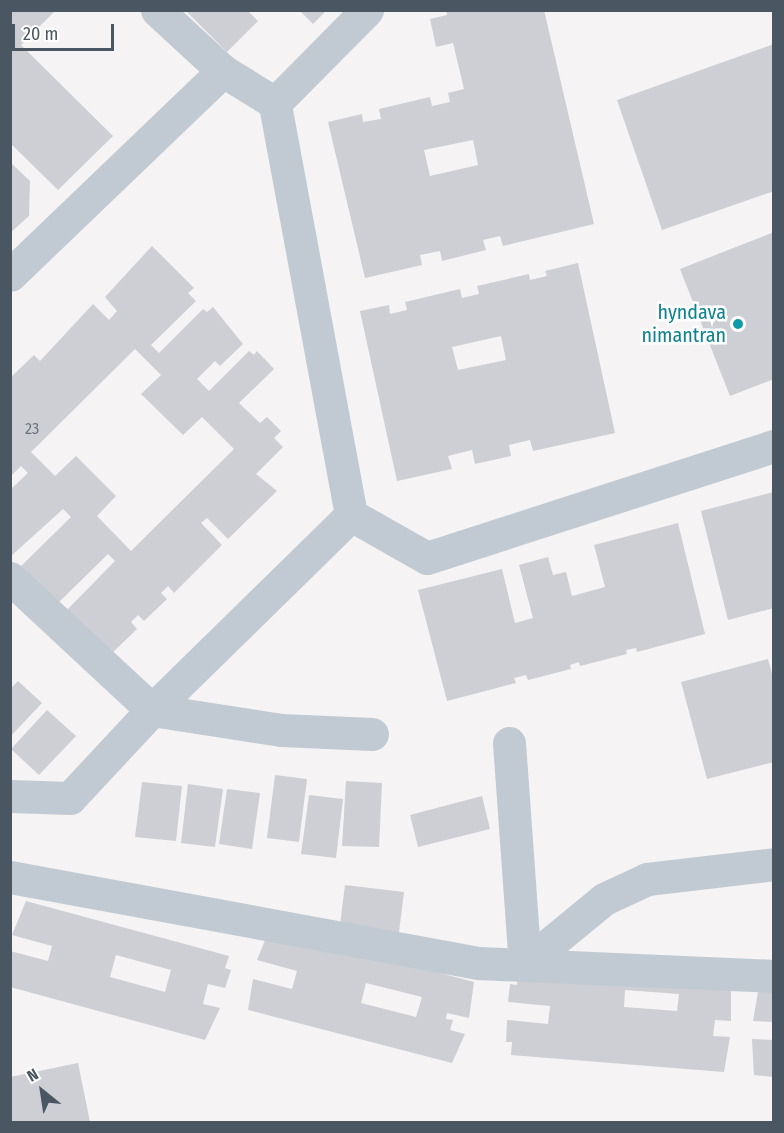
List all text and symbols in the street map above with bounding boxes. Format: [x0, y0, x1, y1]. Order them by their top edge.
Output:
scale bar [15, 12, 117, 50]
text: 20 m [23, 23, 58, 45]
place label: hyndava nimantran [641, 300, 726, 347]
marker: hyndava nimantran [731, 317, 745, 331]
house number: 23 [25, 419, 39, 439]
north arrow [12, 1061, 72, 1121]
text: N [24, 1064, 42, 1086]

